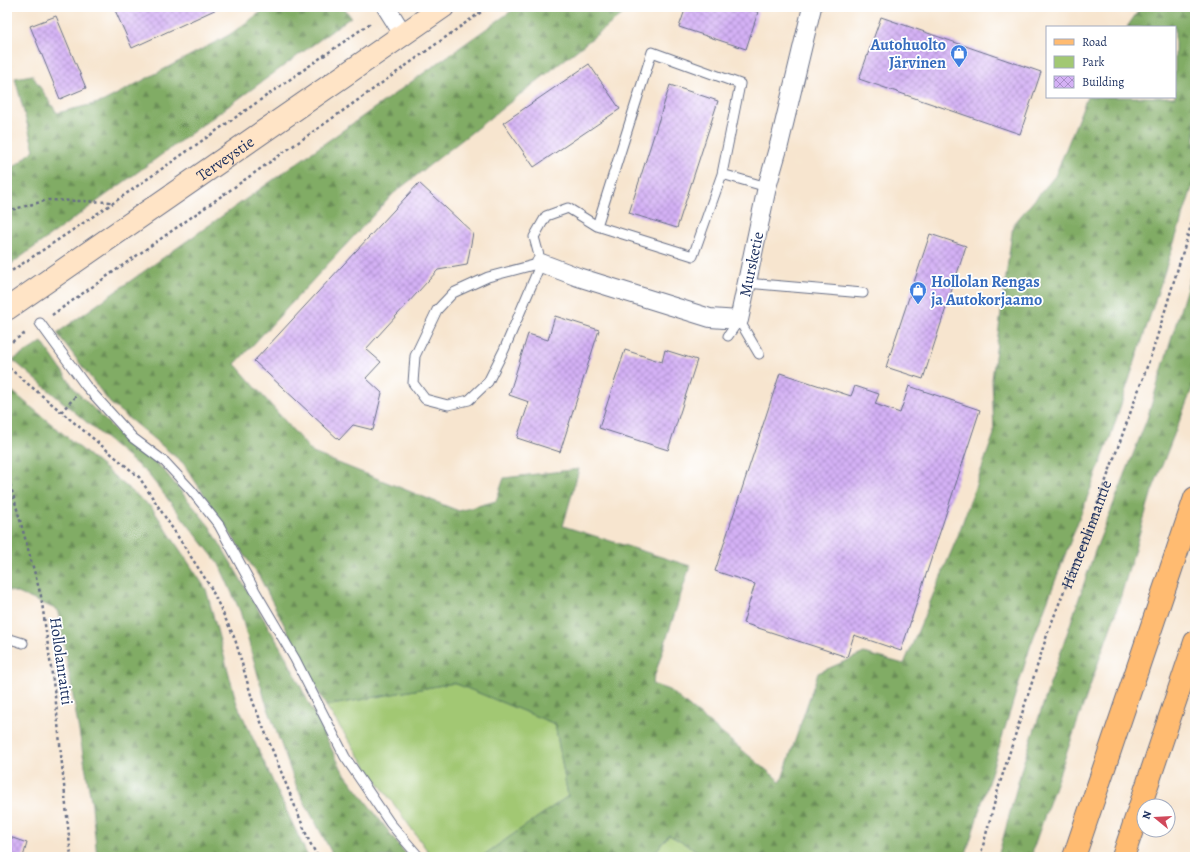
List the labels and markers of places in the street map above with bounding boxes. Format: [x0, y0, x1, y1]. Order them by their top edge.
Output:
place label: Autohuolto Järvinen [870, 34, 946, 74]
shop icon: Autohuolto Järvinen [949, 43, 969, 68]
place label: Hollolan Rengas ja Autokorjaamo [931, 271, 1042, 311]
shop icon: Hollolan Rengas ja Autokorjaamo [908, 280, 928, 305]

